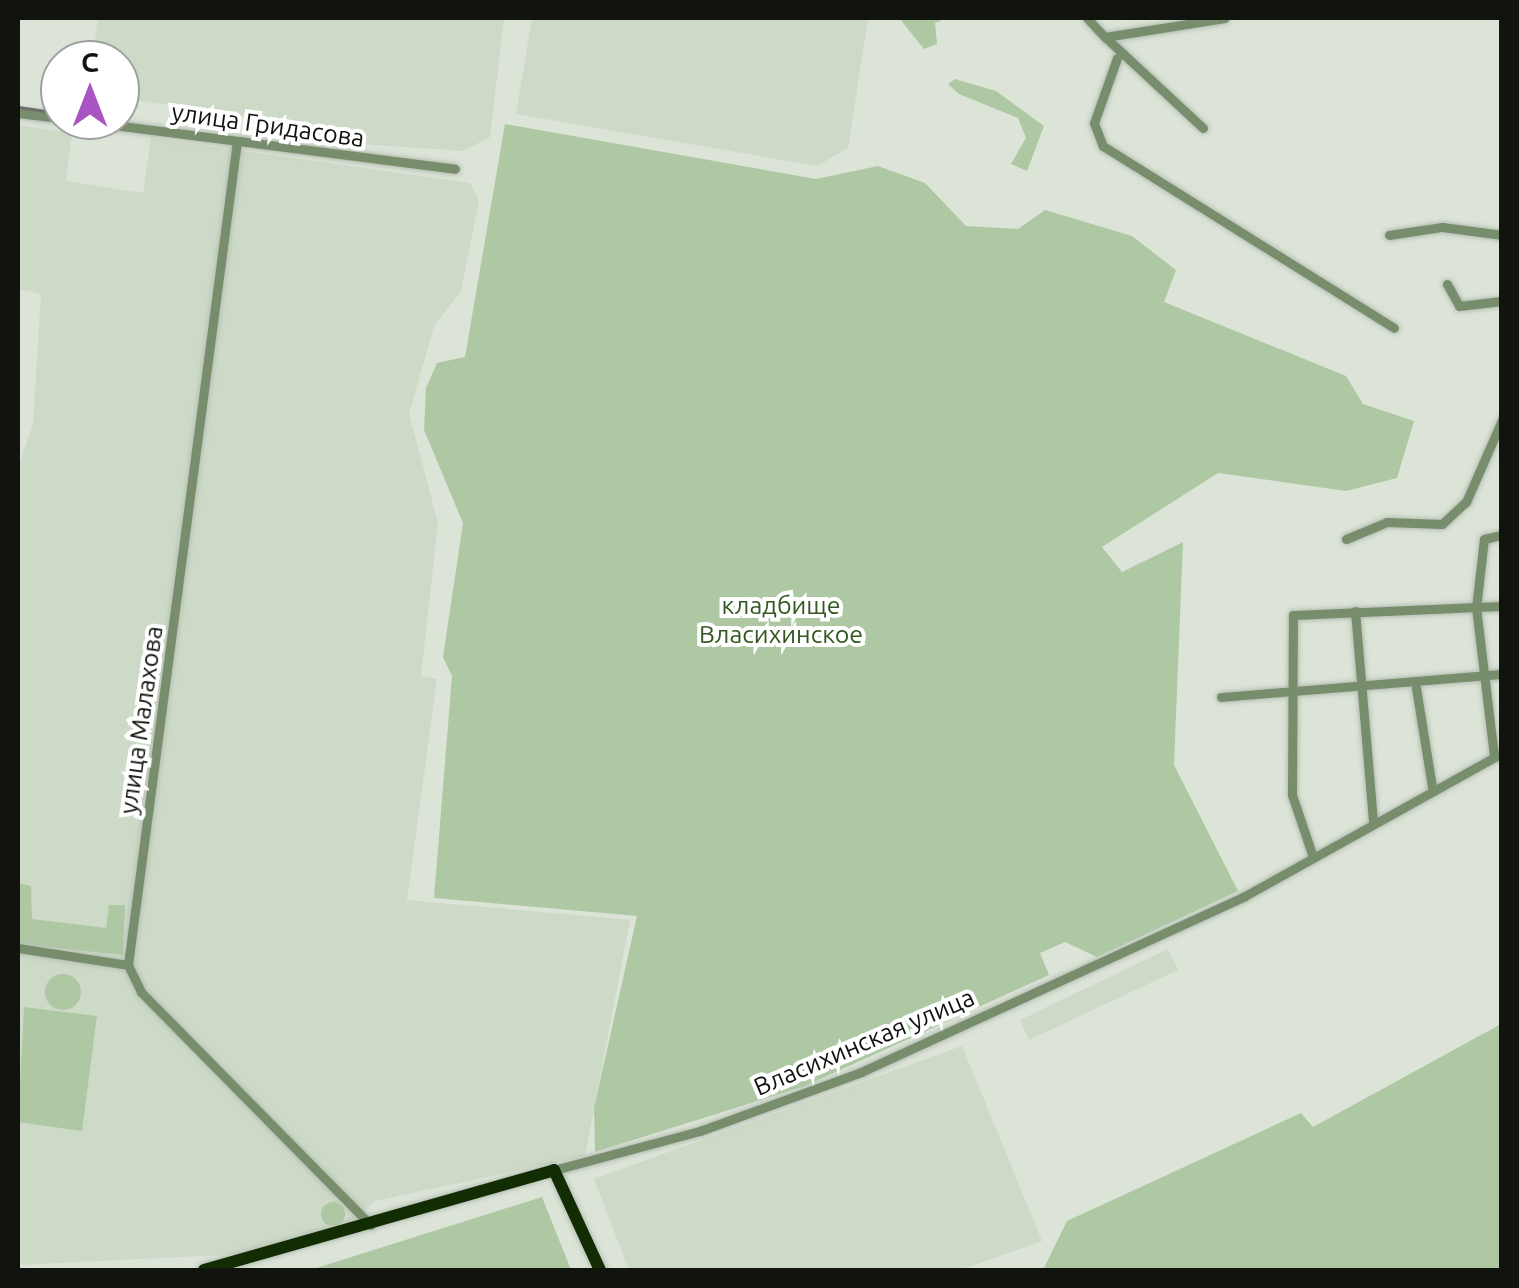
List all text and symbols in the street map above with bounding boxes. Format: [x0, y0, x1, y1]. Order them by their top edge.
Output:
north arrow [40, 40, 140, 140]
text: С [81, 46, 99, 77]
street label: улица Гридасова [170, 97, 366, 153]
park label: кладбище Власихинское [699, 591, 863, 650]
street label: улица Малахова [113, 624, 169, 816]
street label: Власихинская улица [749, 982, 979, 1102]

